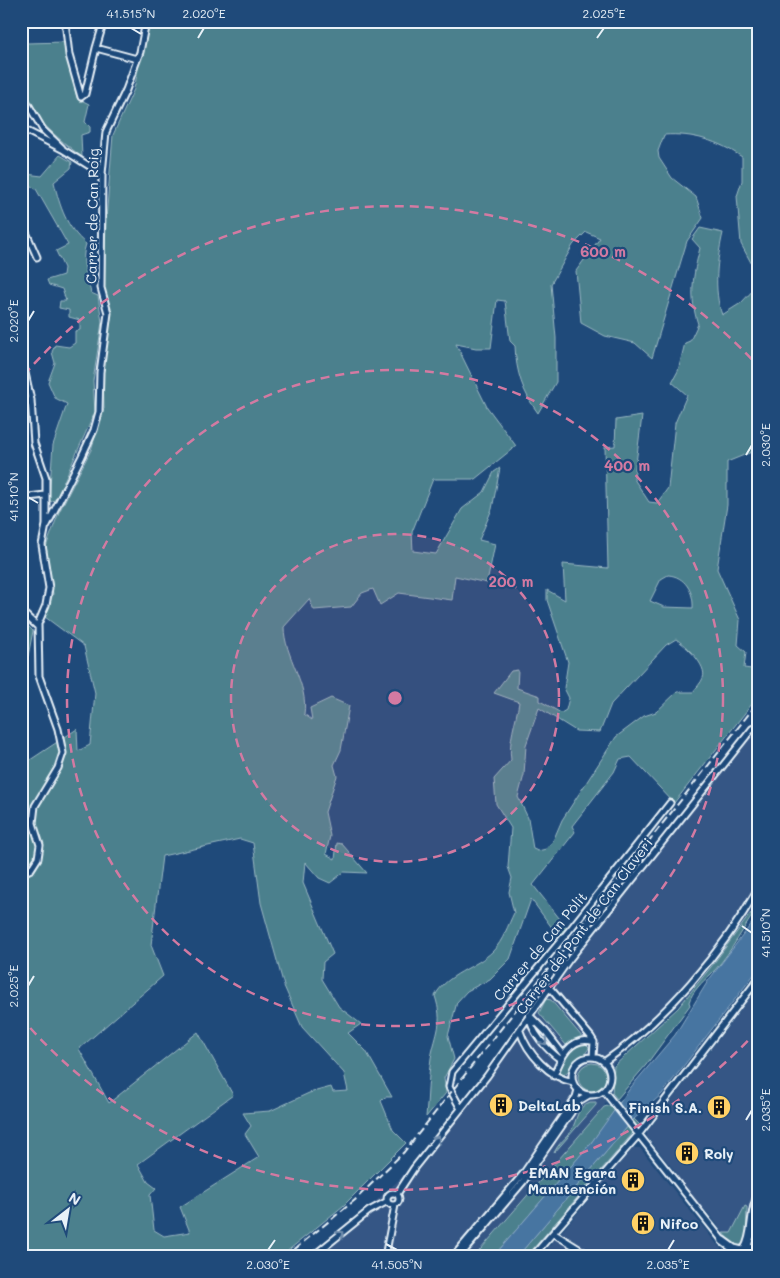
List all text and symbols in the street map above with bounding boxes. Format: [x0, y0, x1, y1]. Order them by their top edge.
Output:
text: 41.515°N [107, 5, 155, 21]
text: 2.020°E [182, 5, 226, 21]
text: 2.025°E [583, 5, 626, 21]
street label: Carrer de Can Roig [81, 148, 103, 284]
text: 600 m [580, 241, 626, 261]
text: 2.020°E [5, 299, 21, 343]
text: 2.030°E [757, 423, 773, 467]
text: 400 m [604, 455, 650, 475]
text: 41.510°N [5, 472, 21, 522]
text: 200 m [489, 571, 534, 591]
centre of rings [386, 689, 404, 707]
street label: Carrer del Pont de Can Claveri [511, 834, 657, 1018]
street label: Carrer de Can Pòlit [489, 888, 591, 1004]
text: 41.510°N [757, 908, 773, 958]
text: 2.025°E [5, 964, 21, 1007]
one-way arrow [538, 1036, 546, 1045]
text: 2.035°E [757, 1088, 773, 1132]
building icon: DeltaLab [488, 1092, 514, 1118]
building icon: Finish S.A. [706, 1094, 732, 1120]
place label: DeltaLab [518, 1096, 581, 1115]
place label: Finish S.A. [628, 1098, 702, 1117]
one-way arrow [432, 1136, 440, 1145]
building icon: Roly [674, 1140, 700, 1166]
place label: Roly [704, 1144, 734, 1163]
place label: EMAN Egara Manutención [528, 1163, 616, 1198]
building icon: EMAN Egara Manutención [620, 1167, 646, 1193]
north arrow [42, 1186, 92, 1236]
text: N [65, 1188, 84, 1209]
building icon: Nifco [630, 1210, 656, 1236]
place label: Nifco [660, 1214, 699, 1233]
one-way arrow [335, 1231, 345, 1240]
text: 2.030°E [246, 1256, 290, 1272]
text: 41.505°N [372, 1256, 422, 1272]
text: 2.035°E [646, 1256, 690, 1272]

